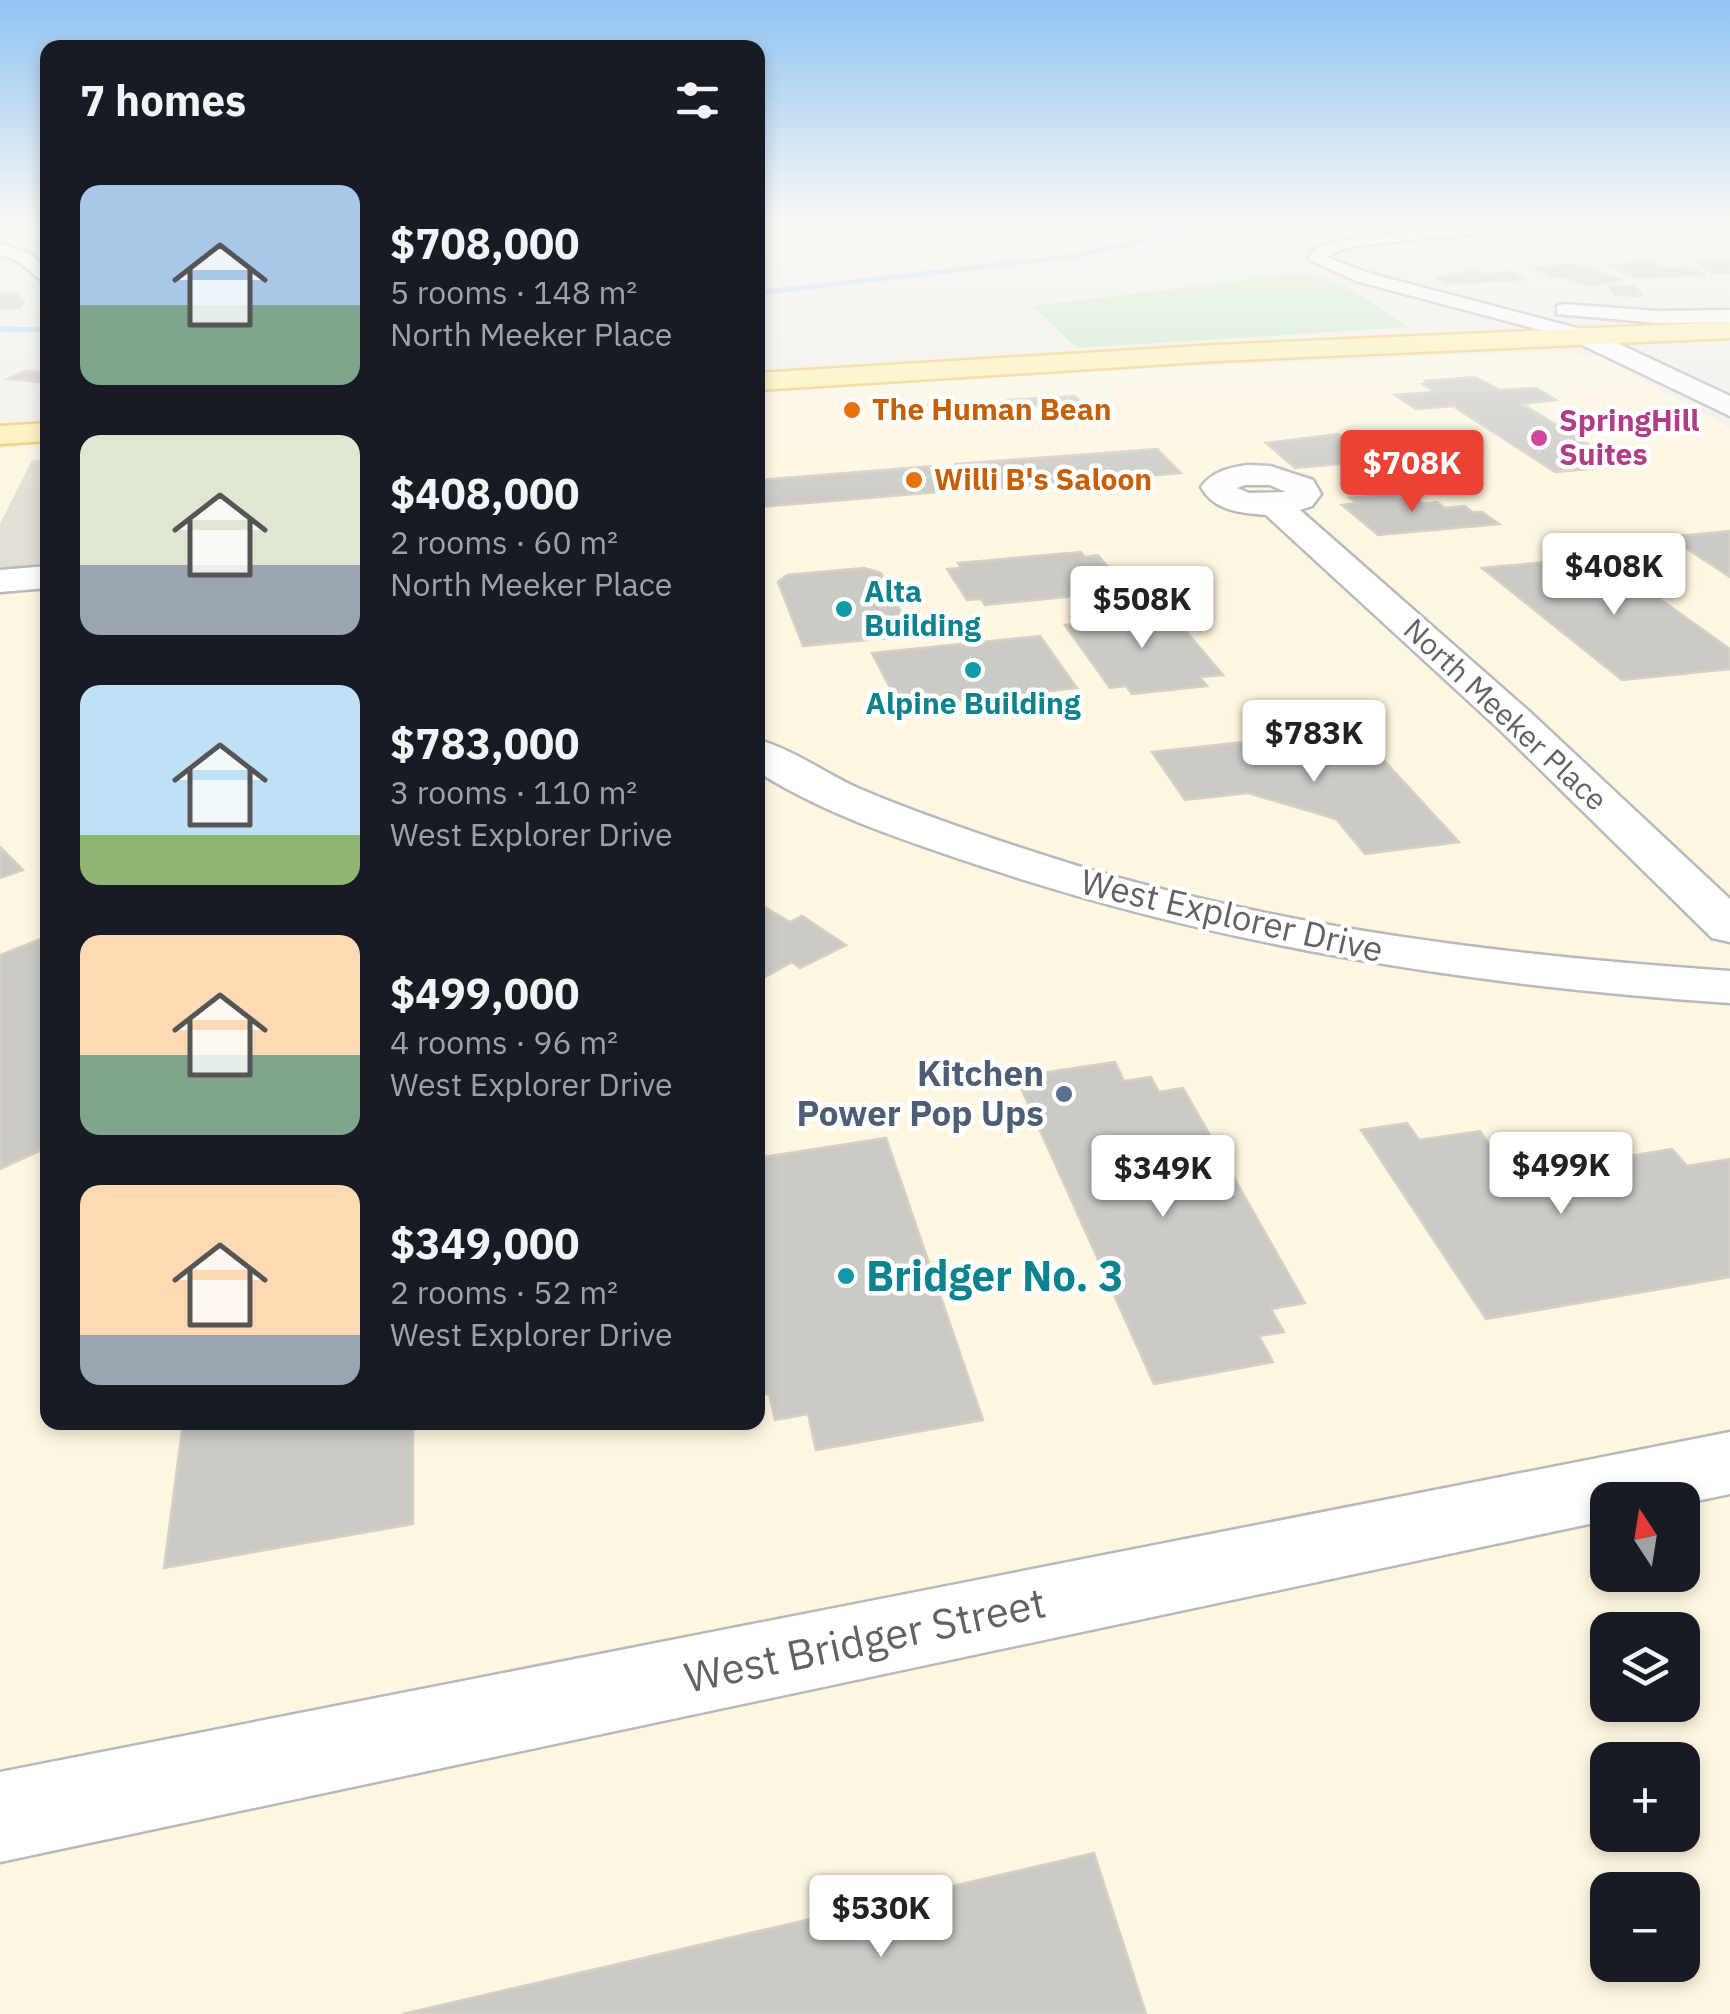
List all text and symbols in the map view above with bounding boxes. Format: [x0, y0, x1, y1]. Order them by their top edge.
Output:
text: 7 homes [80, 73, 246, 128]
icon: filters [670, 73, 725, 128]
text: $708,000 [390, 216, 579, 271]
icon: home [160, 225, 280, 345]
text: 5 rooms · 148 m² [390, 271, 637, 313]
text: North Meeker Place [390, 313, 672, 355]
place label: The Human Bean [872, 389, 1112, 428]
marker: The Human Bean [841, 399, 863, 421]
place label: SpringHill Suites [1559, 400, 1699, 473]
marker: SpringHill Suites [1528, 427, 1550, 449]
pin: $708K [1342, 430, 1482, 515]
text: $708K [1362, 441, 1462, 483]
place label: Willi B's Saloon [934, 459, 1152, 498]
text: $408,000 [390, 466, 579, 521]
marker: Willi B's Saloon [903, 469, 925, 491]
icon: home [160, 475, 280, 595]
text: 2 rooms · 60 m² [390, 521, 618, 563]
pin: $408K [1544, 533, 1684, 618]
text: $408K [1564, 544, 1664, 586]
text: North Meeker Place [390, 563, 672, 605]
pin: $508K [1072, 566, 1212, 651]
place label: Alta Building [864, 571, 981, 644]
text: $508K [1092, 577, 1192, 619]
marker: Alta Building [833, 598, 855, 620]
street label: North Meeker Place [1396, 609, 1616, 818]
marker: Alpine Building [962, 659, 984, 681]
place label: Alpine Building [865, 683, 1081, 722]
pin: $783K [1244, 700, 1384, 785]
text: $783K [1264, 711, 1364, 753]
text: $783,000 [390, 716, 579, 771]
icon: home [160, 725, 280, 845]
text: 3 rooms · 110 m² [390, 771, 637, 813]
text: West Explorer Drive [390, 813, 673, 855]
street label: West Explorer Drive [1076, 858, 1388, 972]
text: $499,000 [390, 966, 579, 1021]
icon: home [160, 975, 280, 1095]
text: 4 rooms · 96 m² [390, 1021, 618, 1063]
place label: Kitchen Power Pop Ups [796, 1050, 1044, 1136]
text: West Explorer Drive [390, 1063, 673, 1105]
marker: Kitchen Power Pop Ups [1053, 1083, 1075, 1105]
pin: $499K [1491, 1132, 1631, 1217]
pin: $349K [1093, 1135, 1233, 1220]
text: $499K [1511, 1143, 1611, 1185]
text: $349K [1113, 1146, 1213, 1188]
text: $349,000 [390, 1216, 579, 1271]
icon: home [160, 1225, 280, 1345]
place label: Bridger No. 3 [866, 1248, 1124, 1303]
marker: Bridger No. 3 [835, 1265, 857, 1287]
text: 2 rooms · 52 m² [390, 1271, 618, 1313]
text: West Explorer Drive [390, 1313, 673, 1355]
north arrow [1590, 1482, 1700, 1592]
map controls [1590, 1482, 1700, 1982]
street label: West Bridger Street [679, 1574, 1051, 1705]
button: layers [1590, 1612, 1700, 1722]
button: + [1590, 1742, 1700, 1852]
button: − [1590, 1872, 1700, 1982]
pin: $530K [811, 1875, 951, 1960]
text: $530K [831, 1886, 931, 1928]

